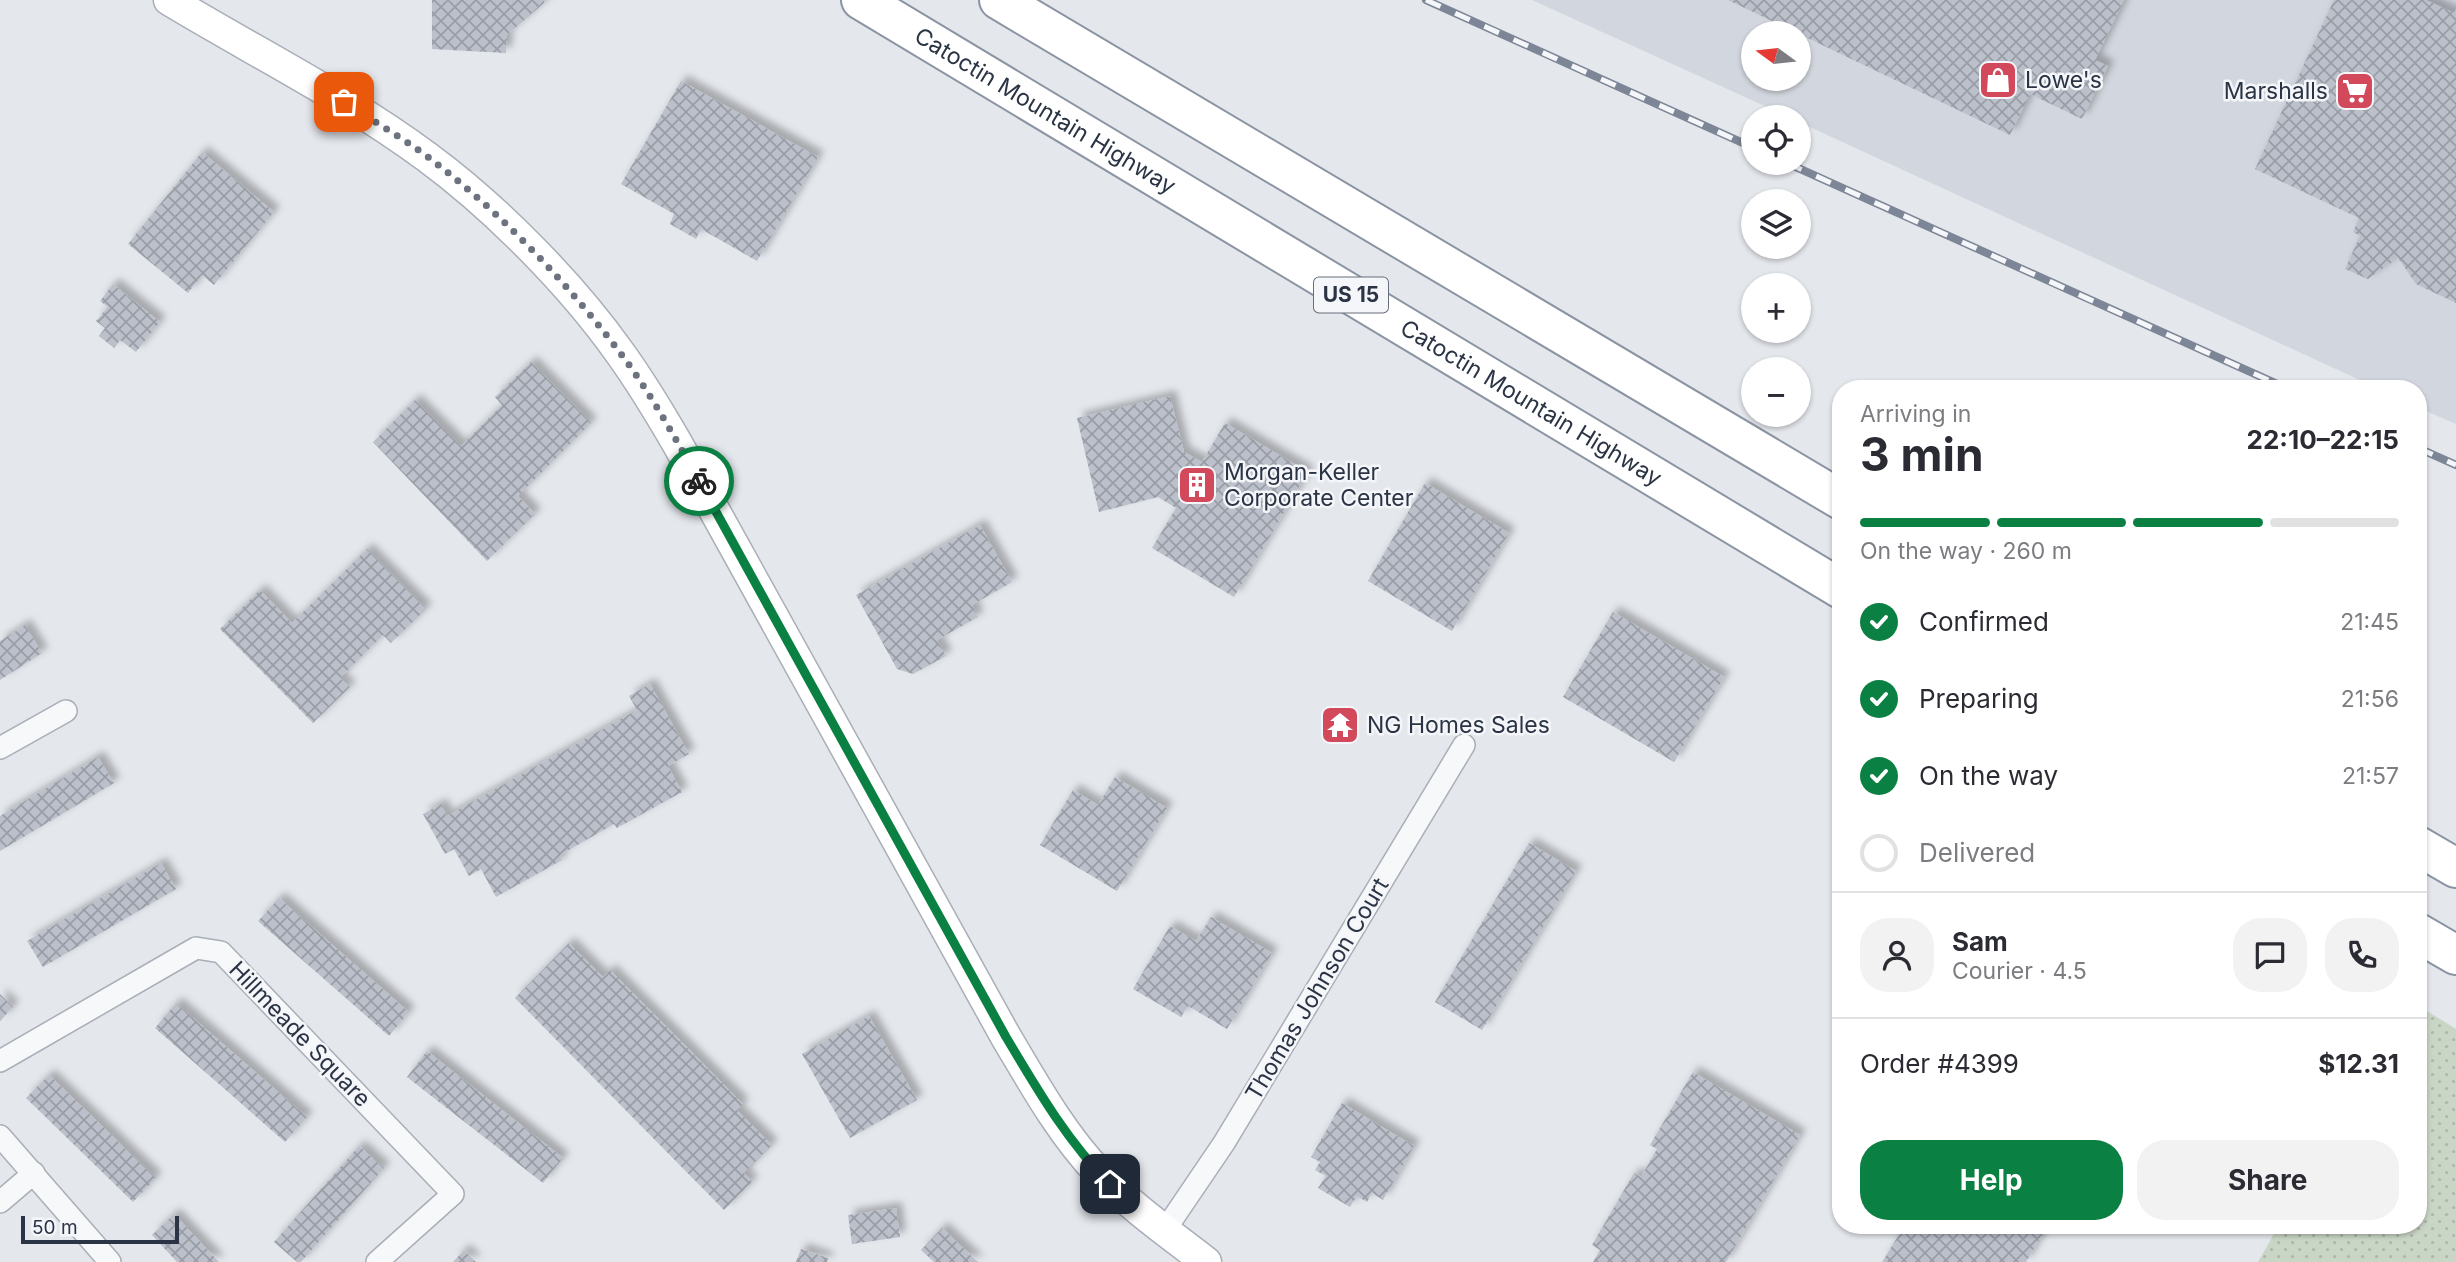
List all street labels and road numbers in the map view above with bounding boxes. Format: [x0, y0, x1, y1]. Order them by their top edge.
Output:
street label: Catoctin Mountain Highway [910, 22, 1181, 200]
road number: US 15 [1314, 278, 1388, 312]
street label: Catoctin Mountain Highway [1396, 314, 1667, 492]
street label: Thomas Johnson Court [1239, 872, 1395, 1105]
street label: Hillmeade Square [223, 955, 377, 1113]

